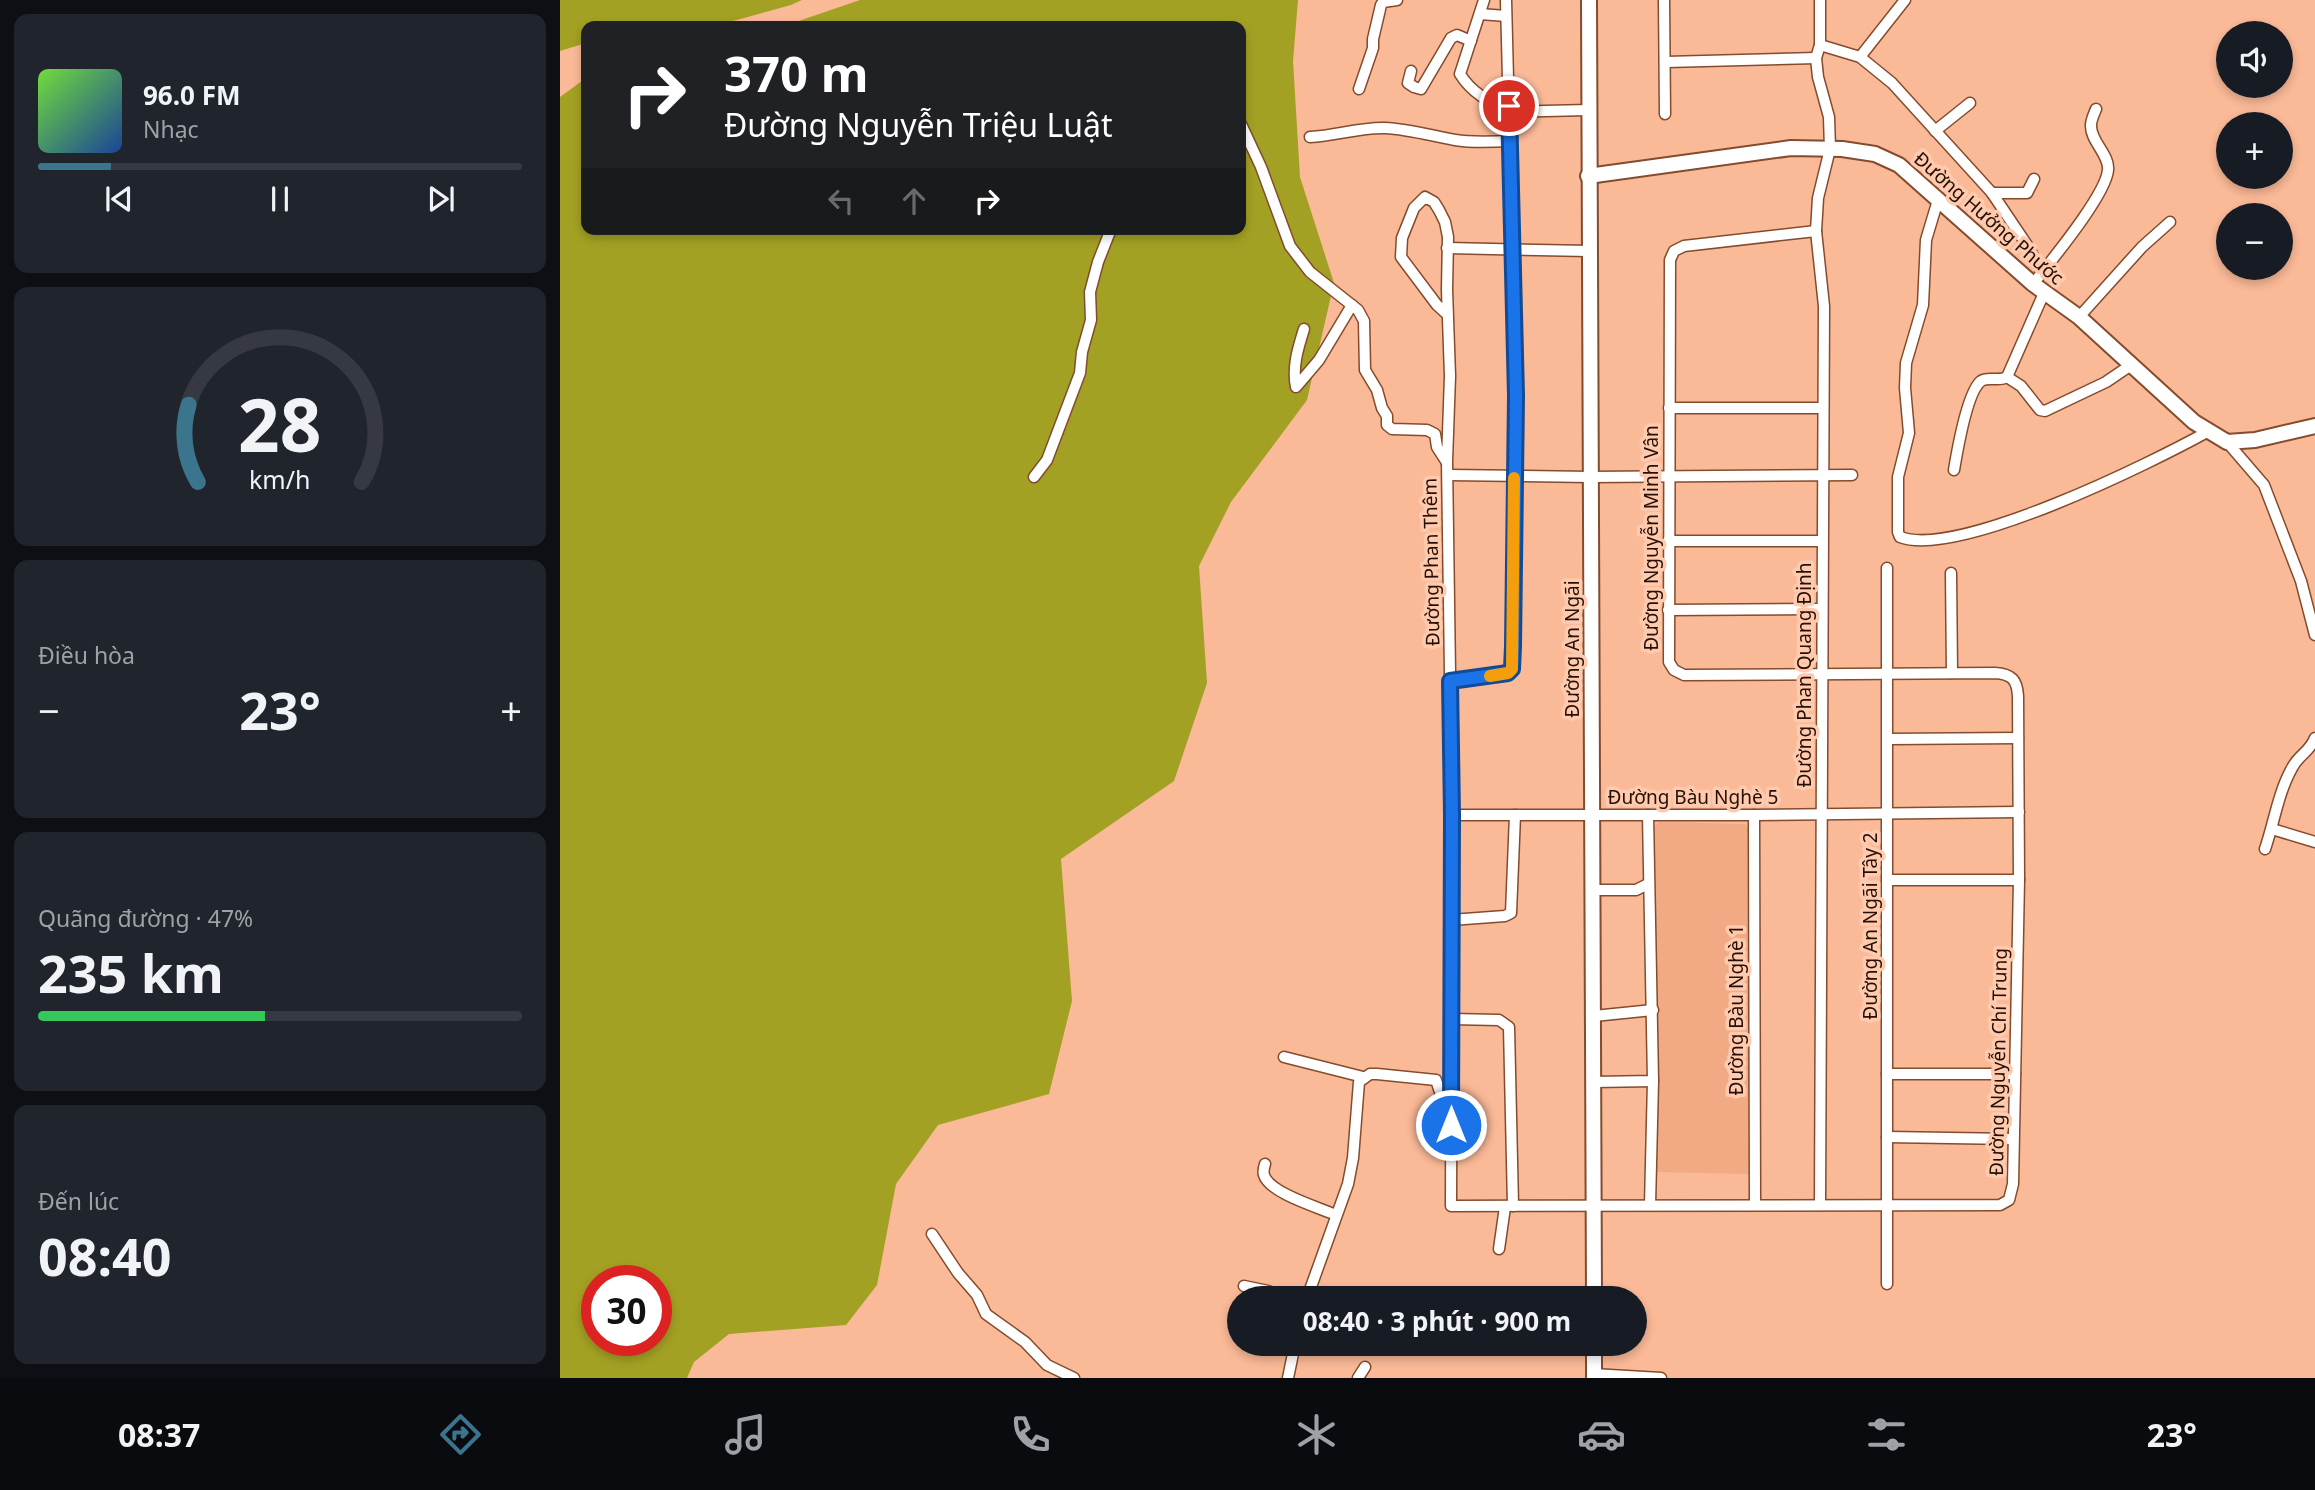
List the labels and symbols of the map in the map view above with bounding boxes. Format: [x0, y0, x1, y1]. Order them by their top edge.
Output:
pin [1479, 76, 1539, 136]
street label: Đường Hưởng Phước [1909, 146, 2069, 290]
street label: Đường Nguyễn Minh Vân [1638, 425, 1664, 651]
street label: Đường Phan Thêm [1417, 478, 1445, 646]
street label: Đường Phan Quang Định [1791, 562, 1817, 788]
street label: Đường An Ngãi [1559, 580, 1585, 718]
street label: Đường Bàu Nghè 5 [1608, 784, 1778, 810]
street label: Đường An Ngãi Tây 2 [1857, 832, 1883, 1020]
street label: Đường Bàu Nghè 1 [1723, 925, 1749, 1095]
street label: Đường Nguyễn Chí Trung [1983, 948, 2013, 1176]
position arrow [1414, 1088, 1488, 1162]
speed limit sign: 30 [581, 1265, 672, 1356]

